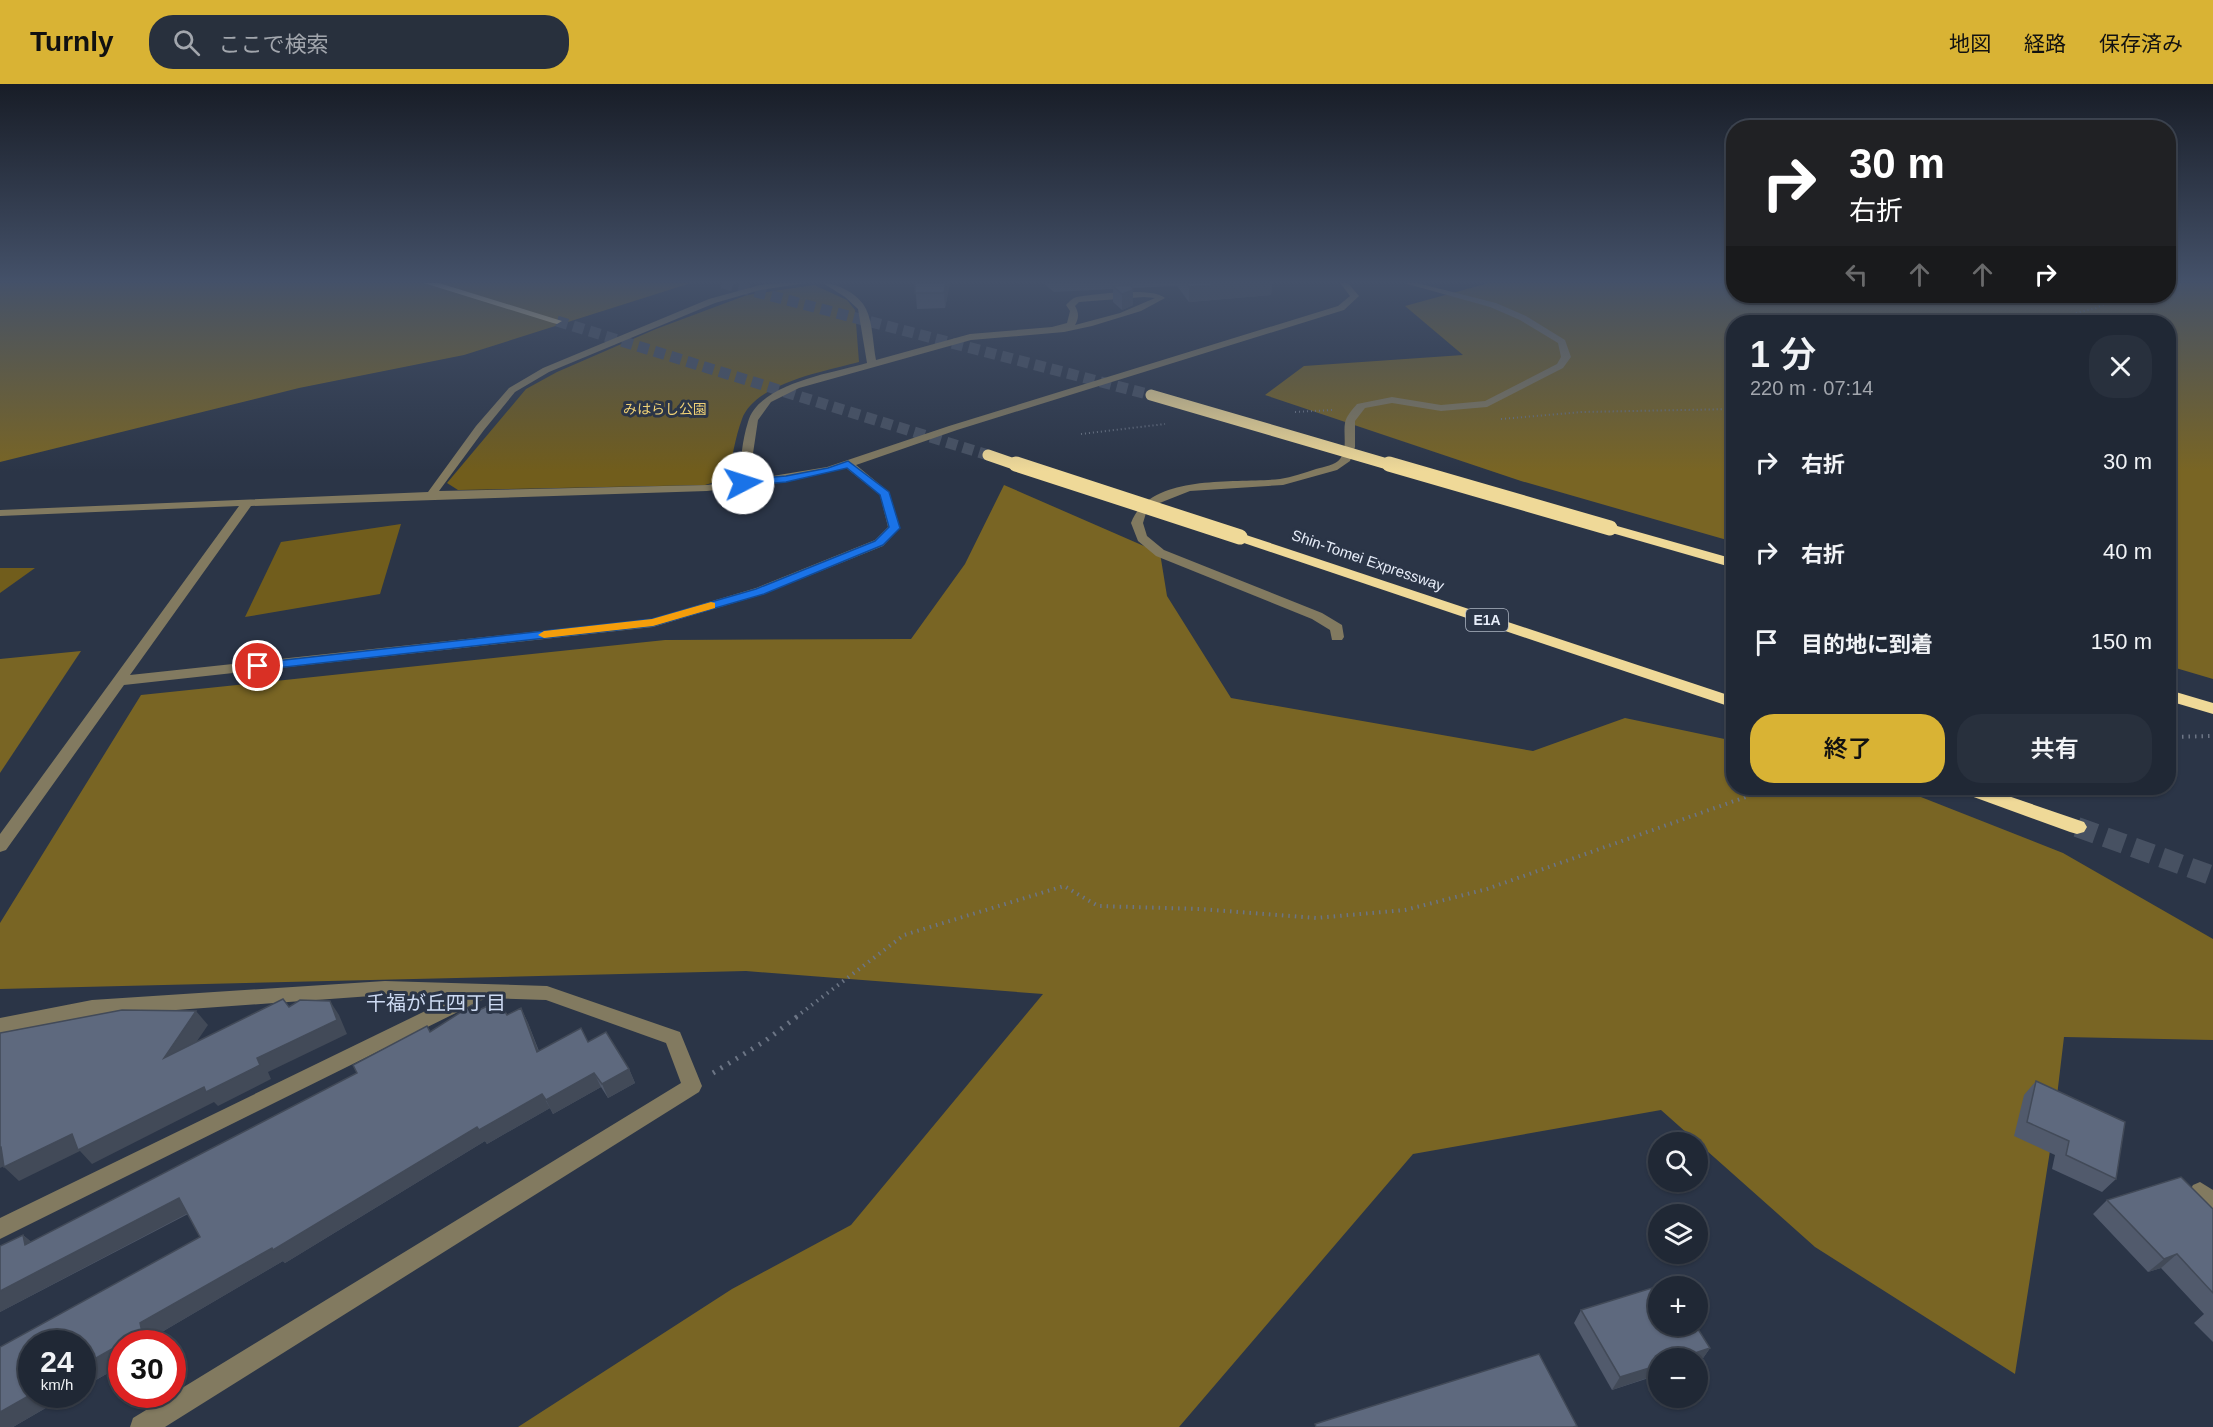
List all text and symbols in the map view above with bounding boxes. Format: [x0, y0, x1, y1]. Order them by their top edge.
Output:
search box [149, 15, 569, 69]
text: Turnly [30, 26, 113, 57]
icon: search [170, 26, 203, 59]
text: ここで検索 [218, 32, 329, 57]
text: 地図 [1949, 32, 1991, 55]
text: 経路 [2024, 32, 2066, 55]
text: 保存済み [2099, 32, 2183, 55]
text: 30 m [1849, 140, 1945, 187]
icon: right [1750, 144, 1828, 222]
text: 右折 [1849, 196, 1903, 226]
icon: left [1840, 258, 1873, 291]
icon: ahead [1903, 258, 1936, 291]
icon: ahead [1966, 258, 1999, 291]
icon: right [2029, 258, 2062, 291]
text: 1 分 [1750, 334, 1816, 375]
button: close [2089, 335, 2152, 398]
text: 220 m · 07:14 [1750, 377, 1873, 399]
park label: みはらし公園 [623, 401, 707, 417]
icon: right [1750, 446, 1783, 479]
text: 30 m [2103, 449, 2152, 474]
position arrow [711, 451, 775, 515]
text: 右折 [1801, 452, 1845, 477]
street label: Shin-Tomei Expressway [1290, 526, 1447, 594]
icon: right [1750, 536, 1783, 569]
text: 40 m [2103, 539, 2152, 564]
text: 右折 [1801, 542, 1845, 567]
road number: E1A [1466, 609, 1508, 631]
icon: arrive [1750, 626, 1783, 659]
text: 150 m [2091, 629, 2152, 654]
text: 目的地に到着 [1801, 632, 1933, 657]
pin [232, 640, 283, 691]
icon: arrive [241, 649, 274, 682]
button: 終了 [1750, 714, 1945, 783]
button: 共有 [1957, 714, 2152, 783]
district label: 千福が丘四丁目 [366, 992, 506, 1014]
map controls [1648, 1132, 1708, 1408]
button: search [1648, 1132, 1708, 1192]
button: layers [1648, 1204, 1708, 1264]
button: + [1648, 1276, 1708, 1336]
speed limit sign: 30 [108, 1330, 186, 1408]
text: 24 [40, 1345, 74, 1378]
button: − [1648, 1348, 1708, 1408]
text: km/h [41, 1376, 73, 1393]

